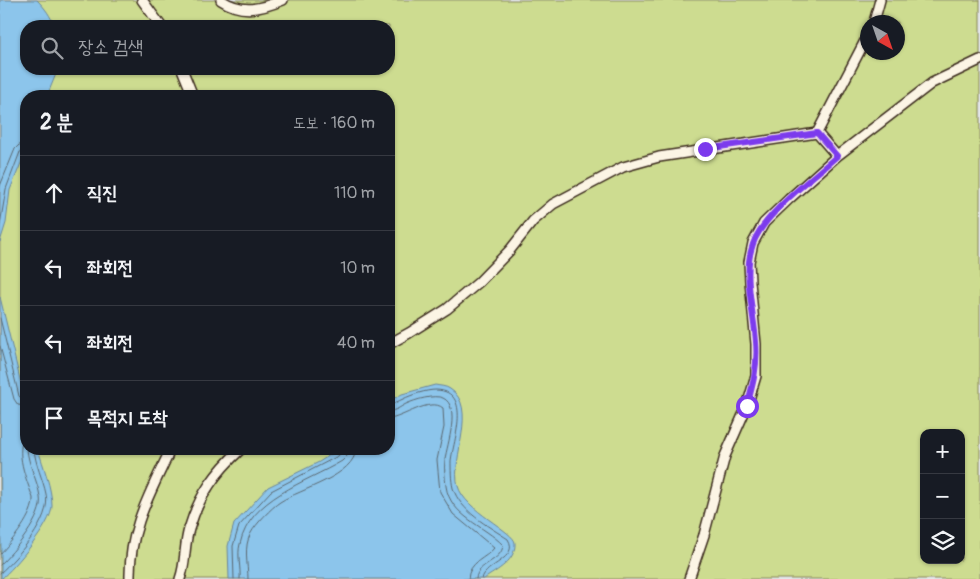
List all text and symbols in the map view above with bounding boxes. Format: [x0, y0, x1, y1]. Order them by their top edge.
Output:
north arrow [860, 15, 905, 60]
search box [20, 20, 395, 75]
icon: search [38, 34, 66, 62]
text: 장소 검색 [78, 35, 143, 59]
text: 2 분 [40, 109, 73, 136]
text: 도보 · 160 m [293, 113, 375, 133]
route end [694, 138, 717, 161]
icon: ahead [40, 179, 68, 207]
text: 직진 [87, 181, 118, 205]
text: 110 m [334, 183, 375, 203]
icon: left [40, 254, 68, 282]
text: 좌회전 [87, 256, 133, 280]
text: 10 m [340, 258, 375, 278]
icon: left [40, 329, 68, 357]
text: 좌회전 [87, 331, 133, 355]
text: 40 m [337, 333, 375, 353]
route start [736, 395, 759, 418]
icon: arrive [40, 404, 68, 432]
text: 목적지 도착 [87, 406, 168, 430]
map controls [920, 429, 965, 564]
button: + [920, 429, 965, 474]
button: − [920, 474, 965, 519]
button: layers [920, 519, 965, 564]

